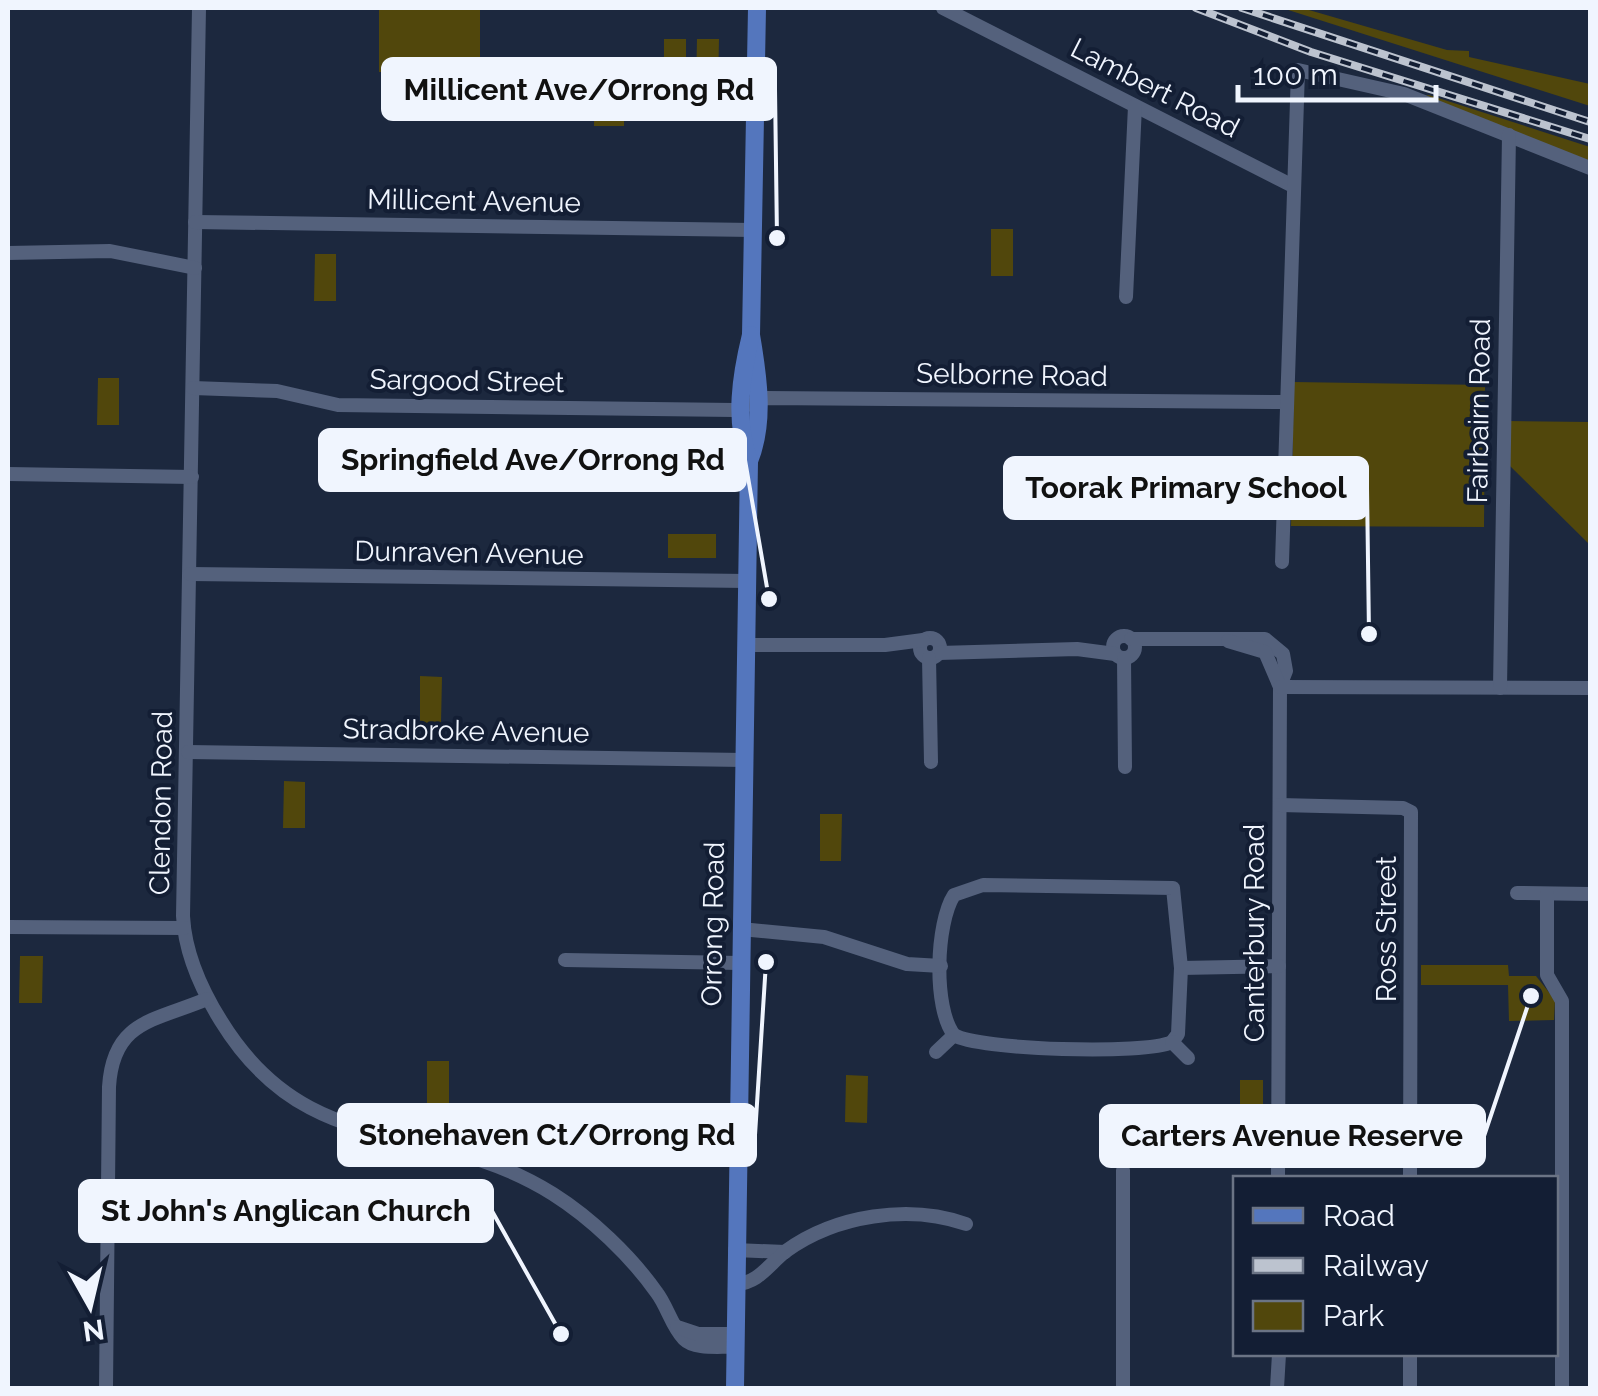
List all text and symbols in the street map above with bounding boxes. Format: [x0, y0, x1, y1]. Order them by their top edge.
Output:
street label: Lambert Road [1065, 31, 1245, 145]
scale bar [1238, 40, 1436, 102]
text: 100 m [1253, 57, 1338, 92]
callout: Millicent Ave/Orrong Rd [383, 59, 775, 119]
text: Millicent Ave/Orrong Rd [404, 72, 754, 107]
street label: Millicent Avenue [367, 183, 581, 219]
street label: Fairbairn Road [1461, 318, 1497, 504]
street label: Selborne Road [916, 357, 1108, 393]
street label: Sargood Street [369, 363, 565, 399]
callout: Springfield Ave/Orrong Rd [320, 430, 745, 490]
text: Springfield Ave/Orrong Rd [341, 442, 725, 477]
callout: Toorak Primary School [1005, 458, 1367, 518]
text: Toorak Primary School [1025, 470, 1347, 505]
street label: Dunraven Avenue [354, 535, 584, 571]
street label: Clendon Road [143, 711, 179, 895]
street label: Stradbroke Avenue [342, 712, 590, 750]
street label: Canterbury Road [1238, 824, 1271, 1042]
street label: Orrong Road [695, 841, 731, 1007]
street label: Ross Street [1370, 855, 1403, 1002]
callout: Stonehaven Ct/Orrong Rd [339, 1105, 755, 1165]
callout: Carters Avenue Reserve [1101, 1106, 1484, 1166]
text: Stonehaven Ct/Orrong Rd [359, 1117, 735, 1152]
text: Carters Avenue Reserve [1121, 1118, 1463, 1153]
legend [1233, 1176, 1558, 1356]
callout: St John's Anglican Church [80, 1181, 492, 1241]
text: St John's Anglican Church [101, 1193, 471, 1228]
text: Road [1323, 1198, 1395, 1233]
text: Railway [1323, 1248, 1429, 1283]
north arrow [40, 1256, 140, 1356]
text: Park [1323, 1298, 1384, 1333]
text: N [81, 1312, 106, 1348]

